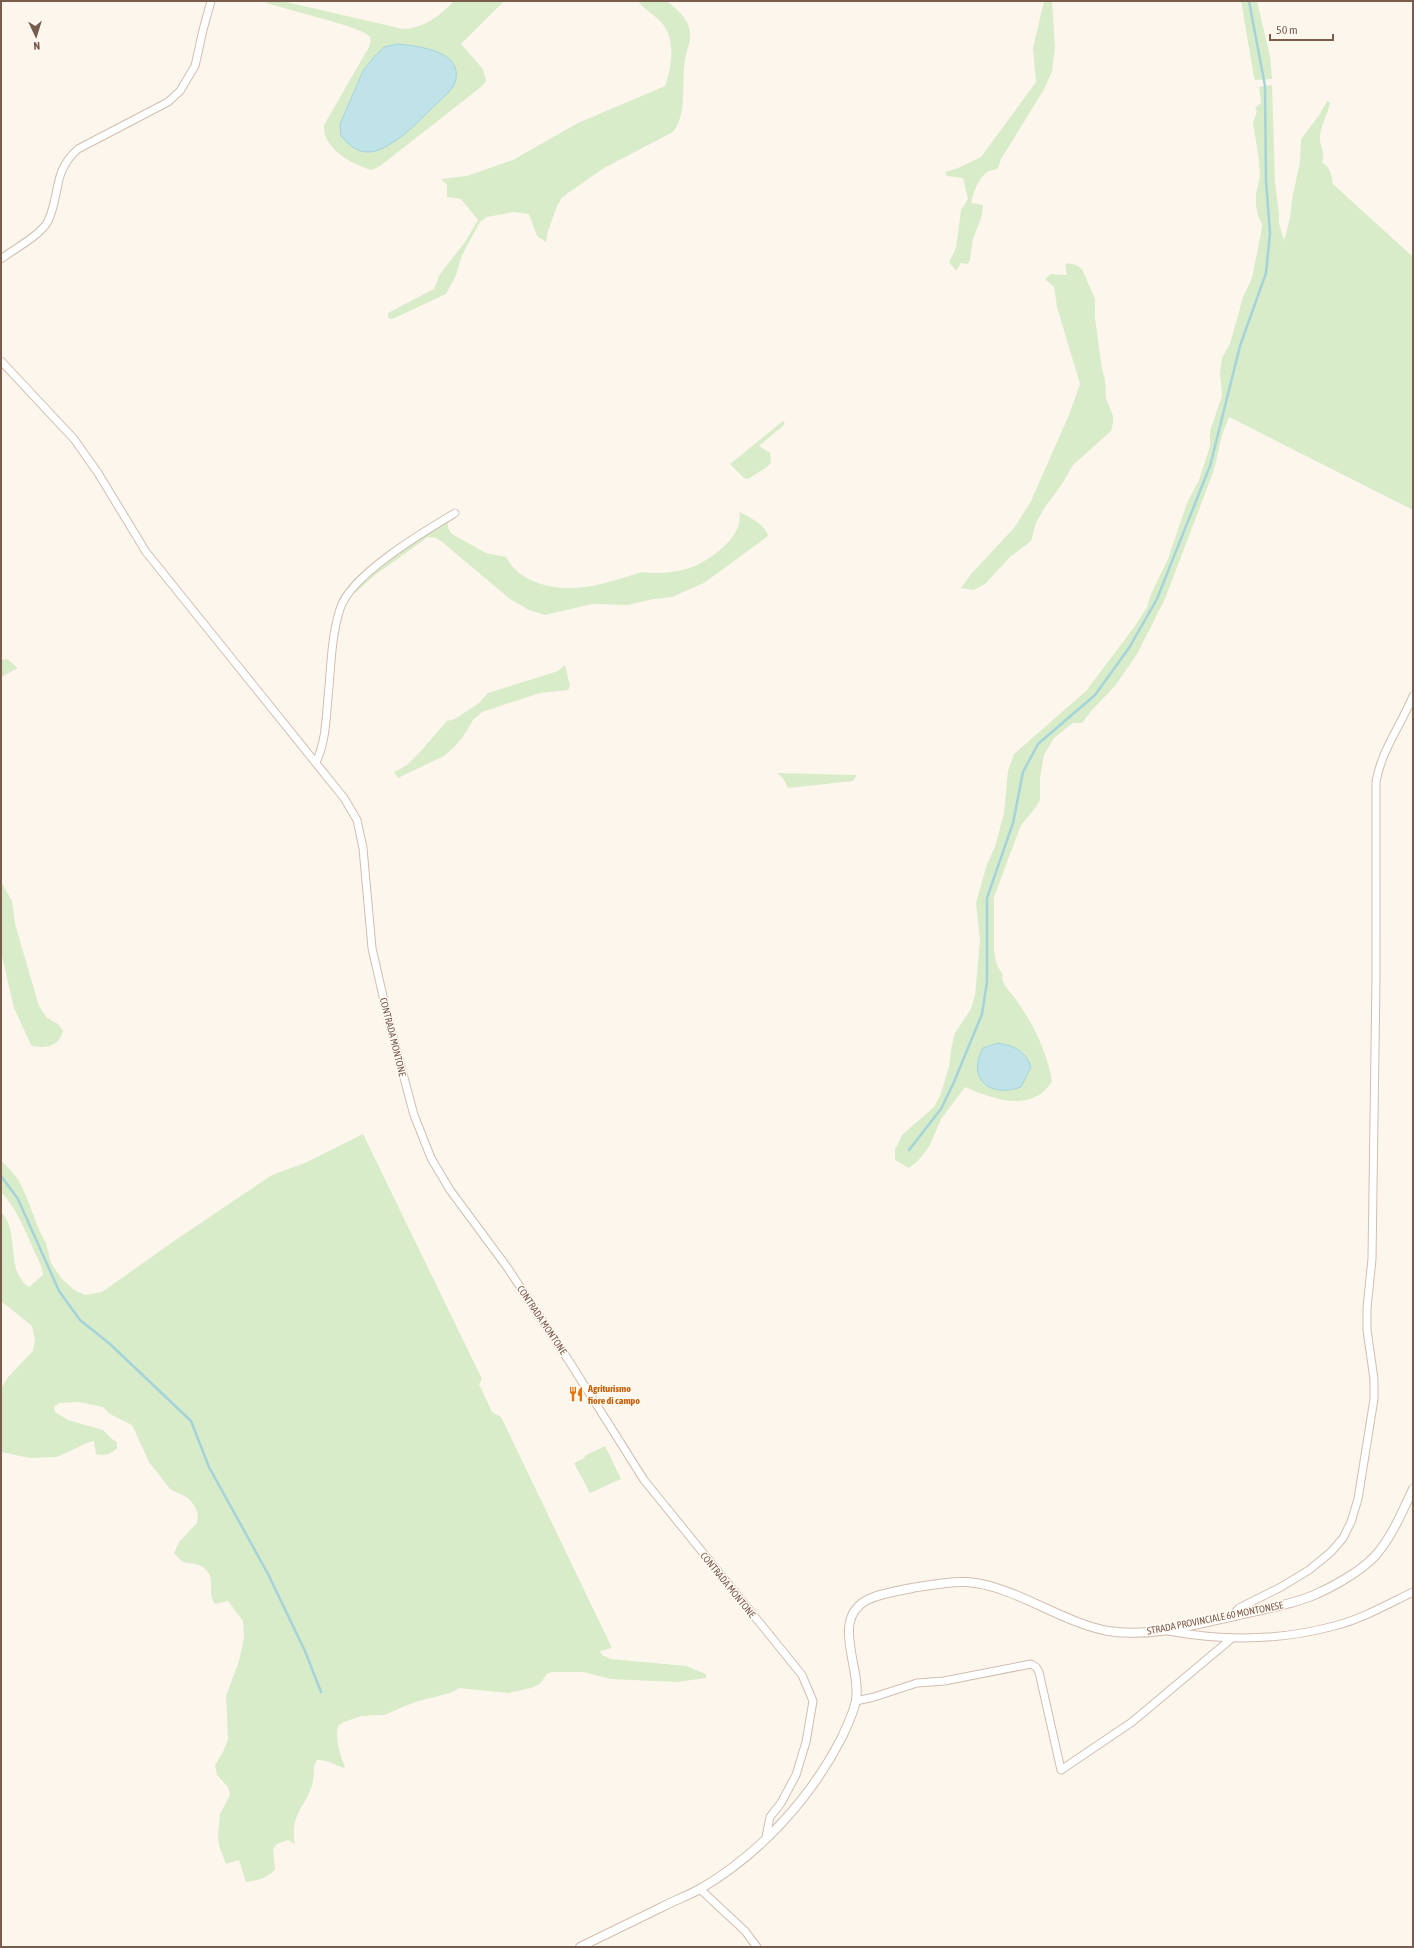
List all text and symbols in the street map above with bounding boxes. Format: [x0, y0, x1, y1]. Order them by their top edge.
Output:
north arrow [16, 16, 56, 56]
scale bar [1270, 16, 1333, 42]
text: 50 m [1276, 23, 1298, 37]
text: N [33, 40, 40, 52]
street label: CONTRADA MONTONE [378, 996, 408, 1078]
street label: CONTRADA MONTONE [515, 1283, 570, 1357]
place label: Agriturismo fiore di campo [587, 1383, 640, 1406]
restaurant icon: Agriturismo fiore di campo [567, 1385, 585, 1403]
street label: CONTRADA MONTONE [698, 1550, 758, 1620]
street label: STRADA PROVINCIALE 60 MONTONESE [1146, 1599, 1285, 1637]

